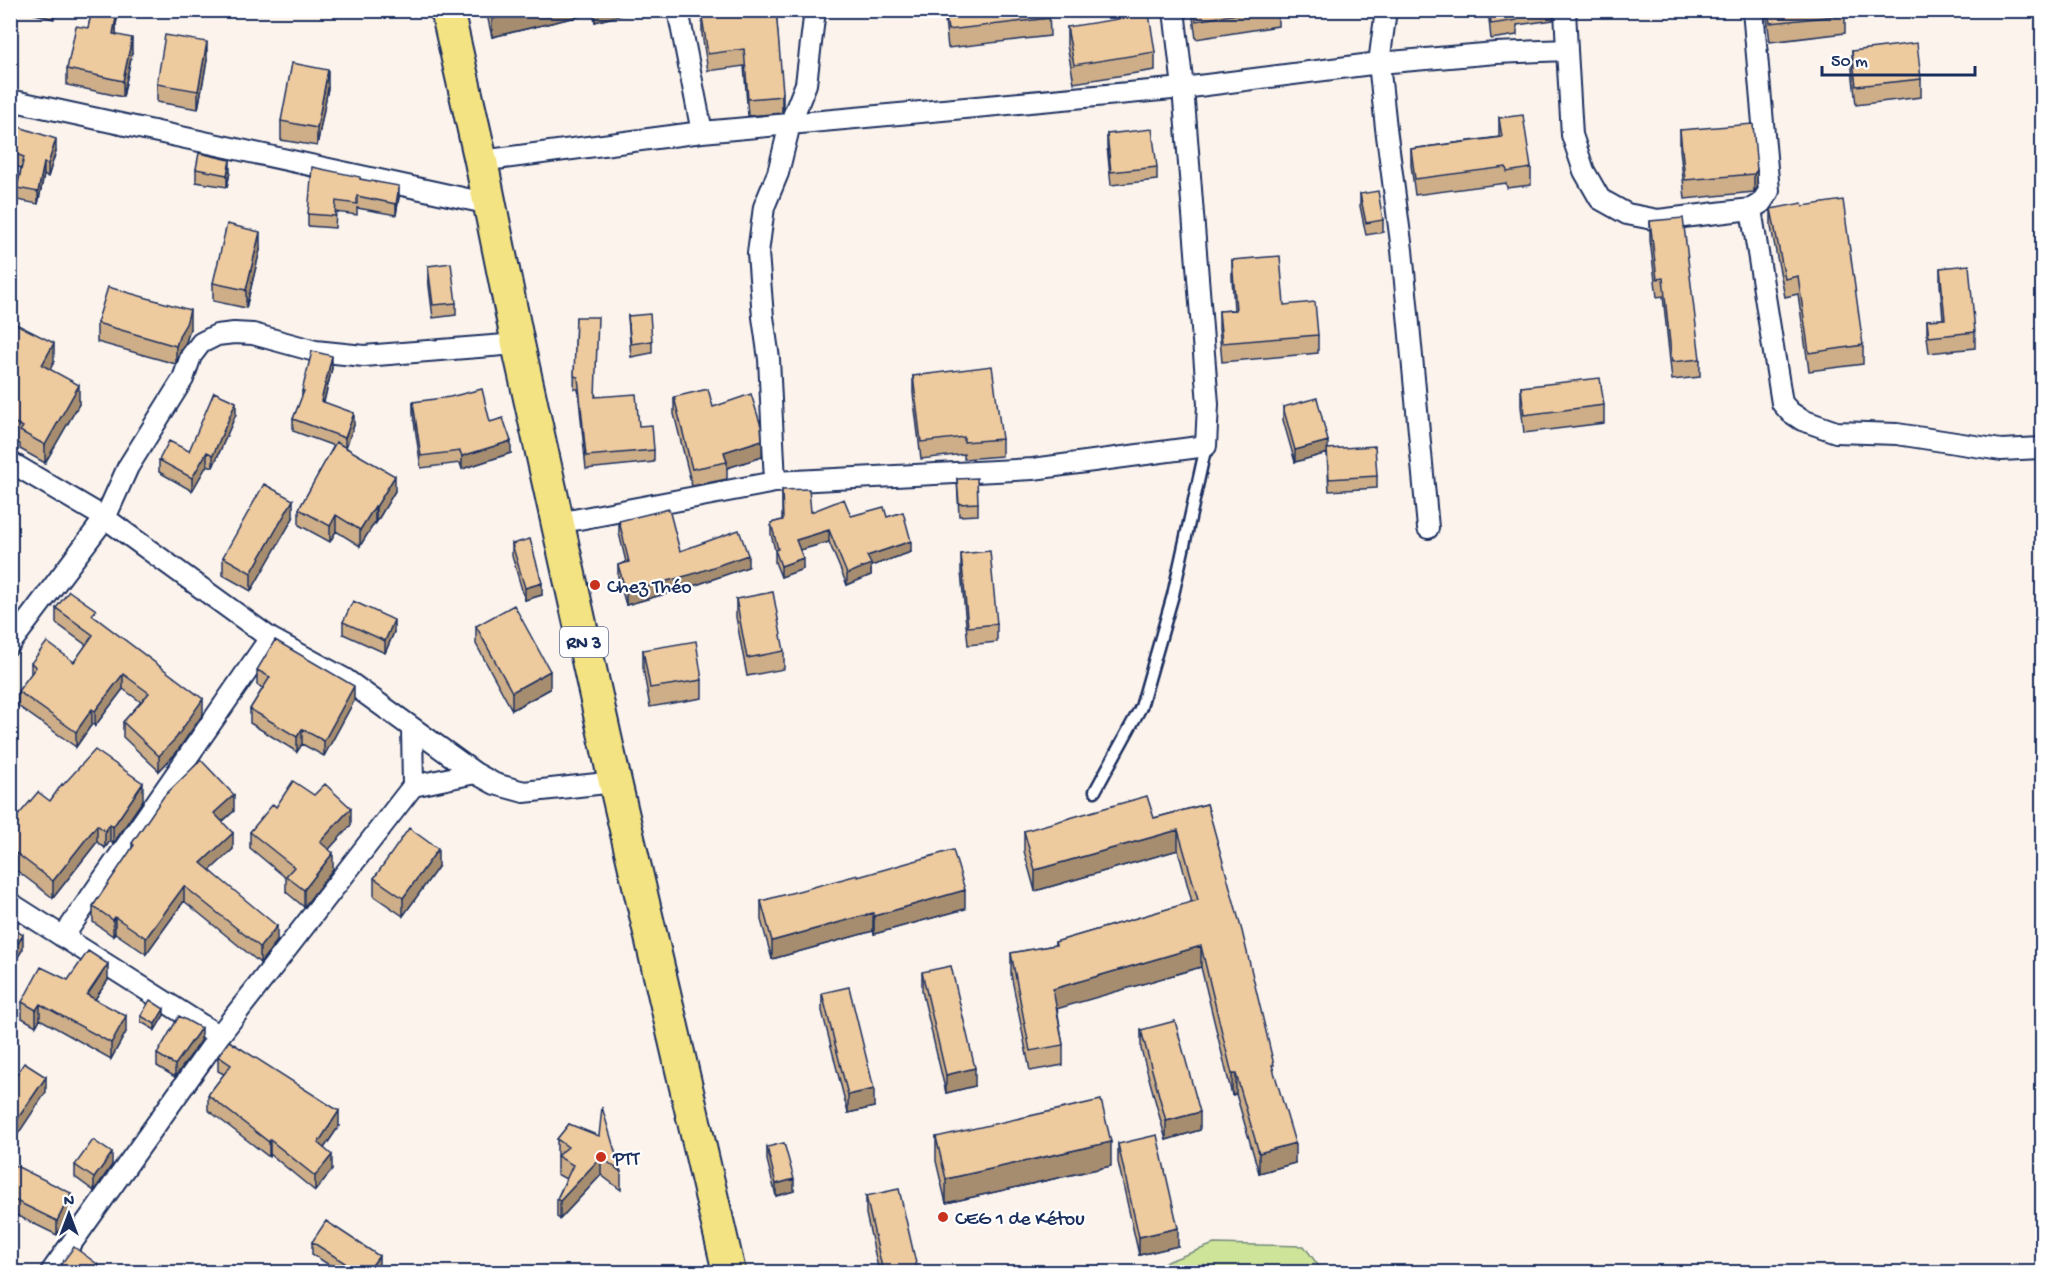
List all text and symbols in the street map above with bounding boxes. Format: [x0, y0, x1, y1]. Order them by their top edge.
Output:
scale bar [1822, 39, 1975, 77]
text: 50 m [1831, 52, 1868, 73]
place label: Chez Théo [607, 577, 692, 600]
marker: Chez Théo [588, 578, 602, 592]
road number: RN 3 [560, 627, 608, 657]
place label: PTT [612, 1149, 641, 1172]
marker: PTT [594, 1150, 608, 1164]
north arrow [39, 1184, 99, 1244]
text: N [64, 1193, 75, 1212]
place label: CEG 1 de Kétou [955, 1209, 1085, 1232]
marker: CEG 1 de Kétou [936, 1210, 950, 1224]

